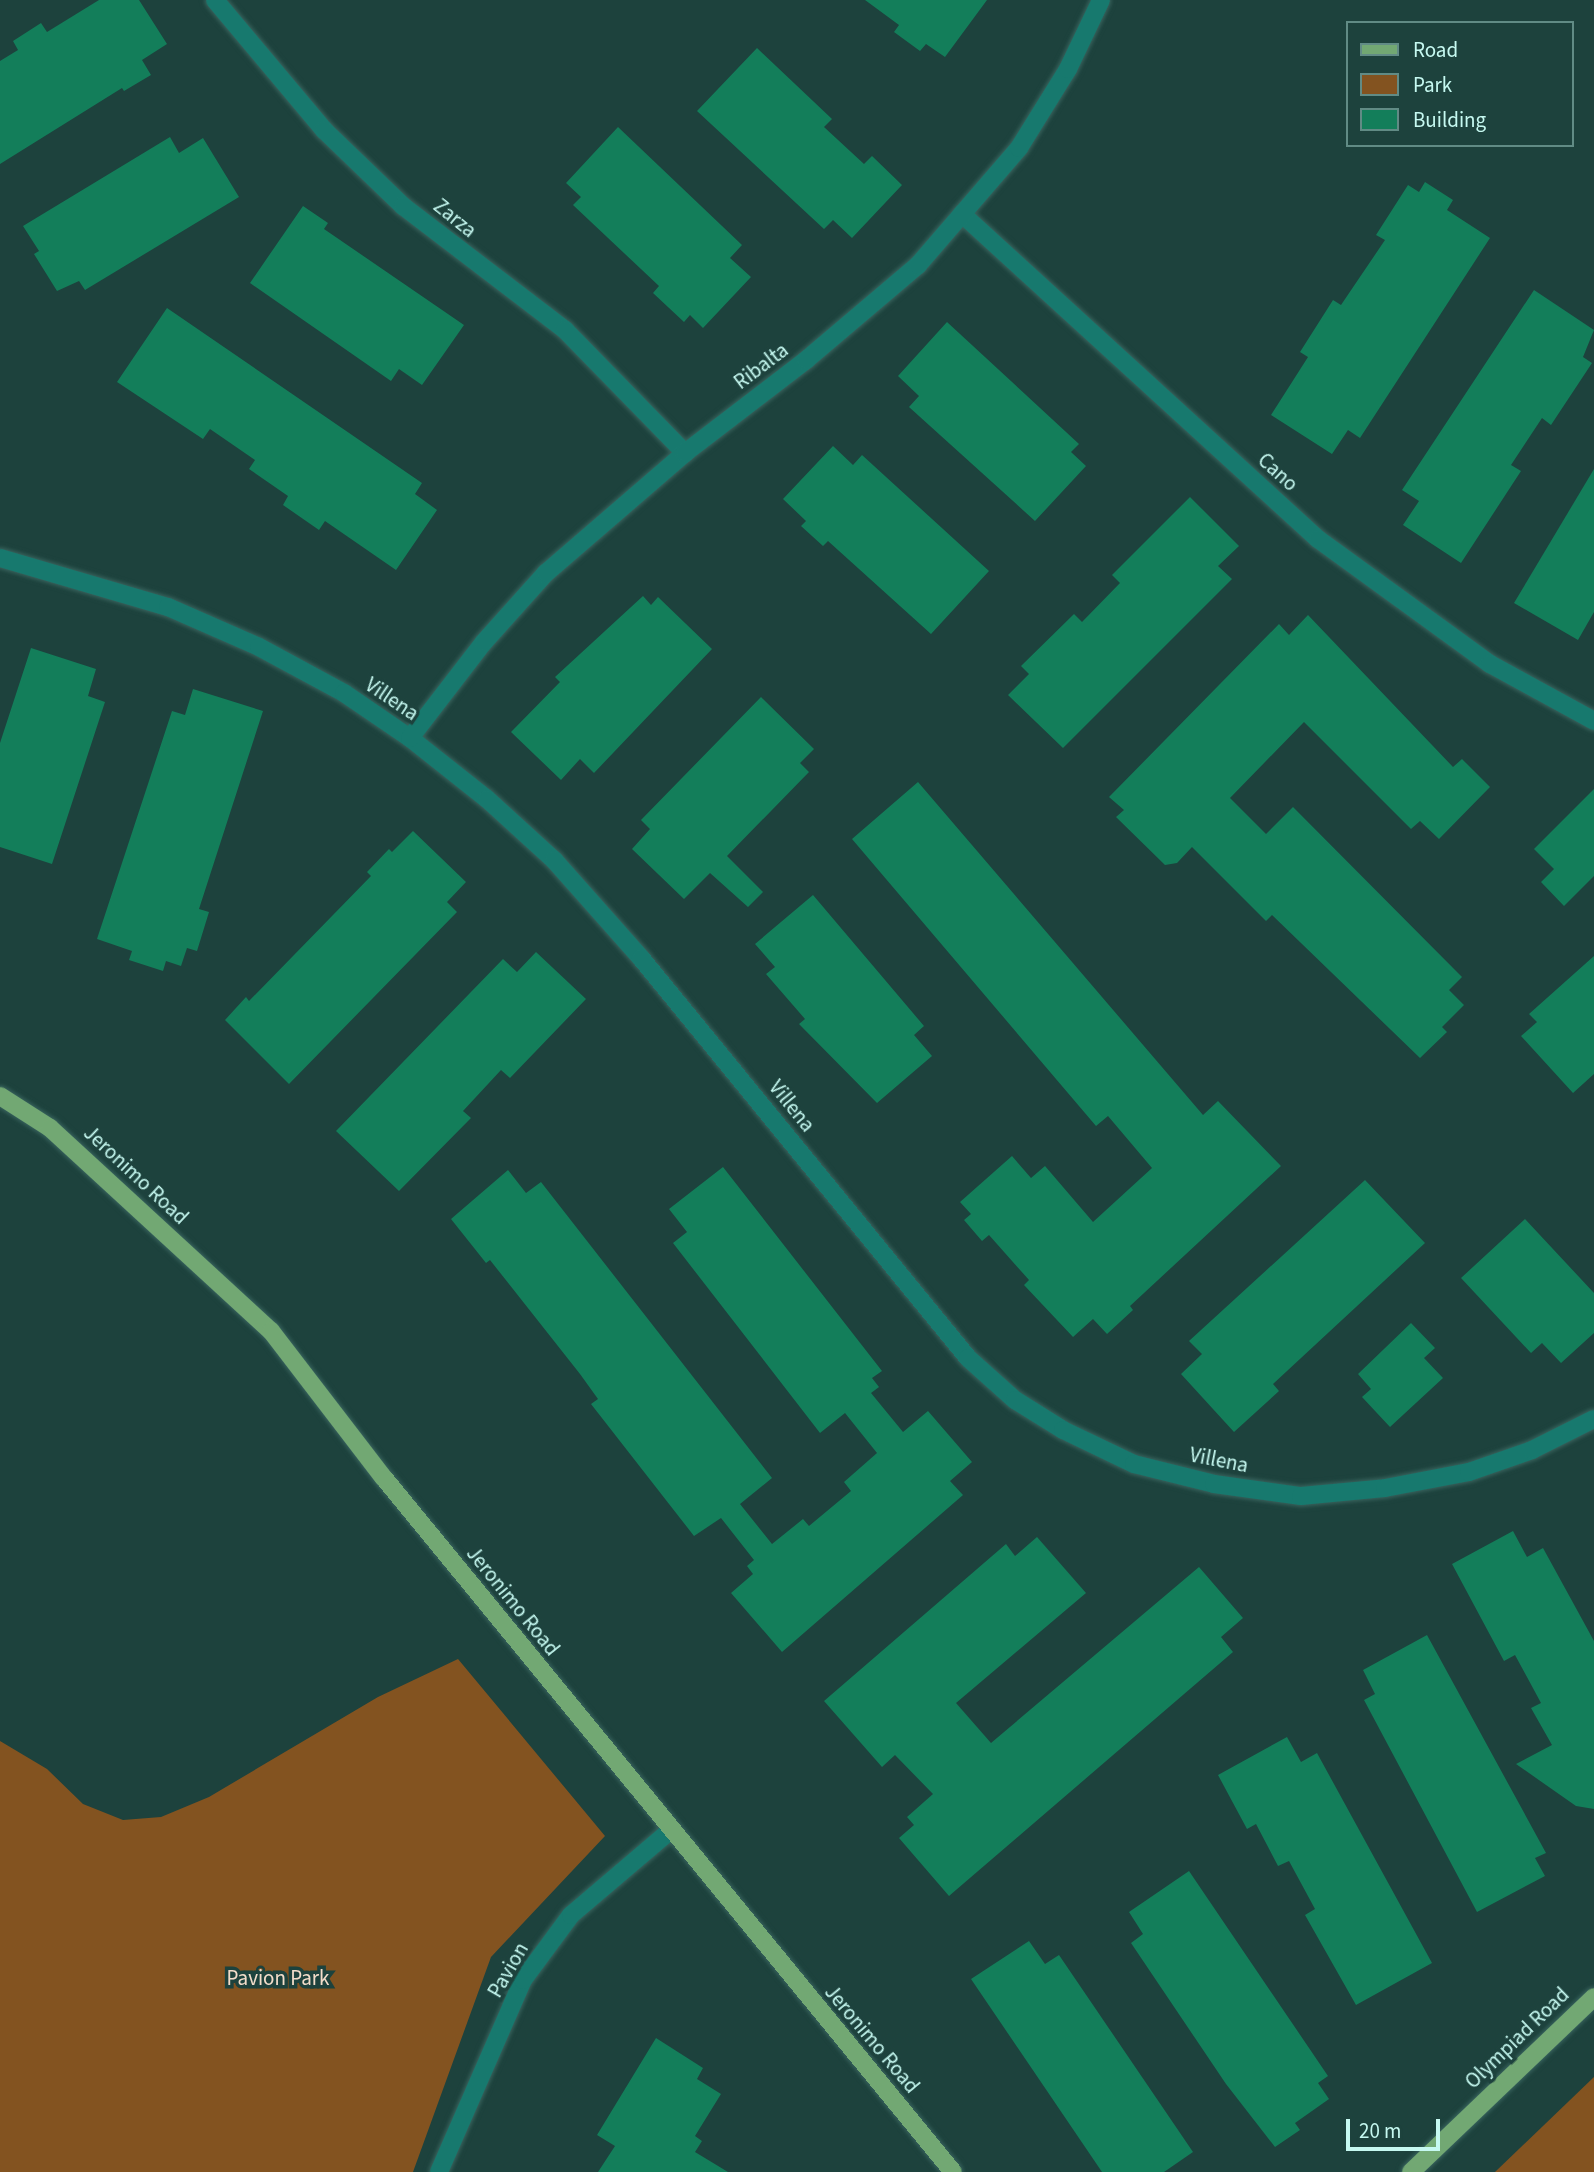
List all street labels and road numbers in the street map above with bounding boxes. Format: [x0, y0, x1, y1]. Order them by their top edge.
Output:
street label: Zarza [428, 193, 482, 243]
street label: Ribalta [729, 337, 793, 395]
street label: Cano [1253, 447, 1303, 497]
street label: Villena [360, 672, 424, 726]
street label: Villena [764, 1075, 820, 1137]
street label: Jeronimo Road [79, 1120, 193, 1230]
street label: Villena [1188, 1442, 1250, 1478]
street label: Jeronimo Road [461, 1541, 565, 1661]
street label: Pavion [482, 1938, 534, 2002]
street label: Jeronimo Road [819, 1980, 925, 2098]
street label: Olympiad Road [1460, 1982, 1574, 2094]

